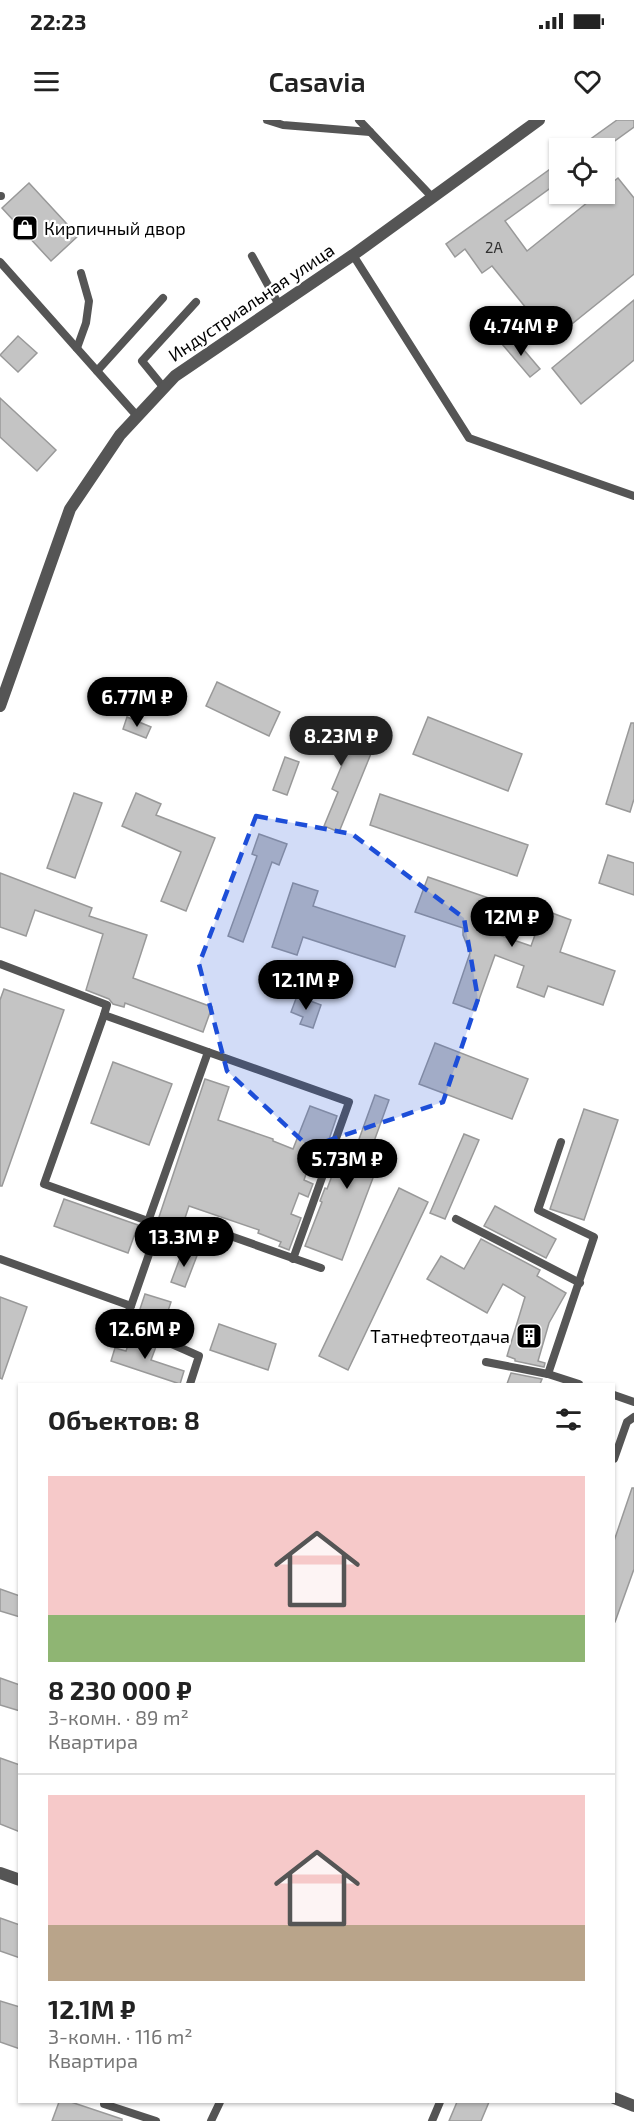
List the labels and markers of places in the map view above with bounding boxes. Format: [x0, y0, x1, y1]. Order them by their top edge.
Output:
shop icon: Кирпичный двор [10, 213, 40, 243]
place label: Кирпичный двор [44, 217, 186, 239]
pin: 4.74M ₽ [466, 306, 576, 357]
pin: 6.77M ₽ [82, 677, 192, 728]
pin: 8.23M ₽ [286, 716, 396, 767]
pin: 12M ₽ [470, 897, 554, 948]
pin: 12.1M ₽ [251, 960, 361, 1011]
pin: 5.73M ₽ [292, 1139, 402, 1190]
pin: 13.3M ₽ [129, 1217, 239, 1268]
pin: 12.6M ₽ [90, 1309, 200, 1360]
building icon: Татнефтеотдача [514, 1321, 544, 1351]
place label: Татнефтеотдача [370, 1325, 510, 1347]

